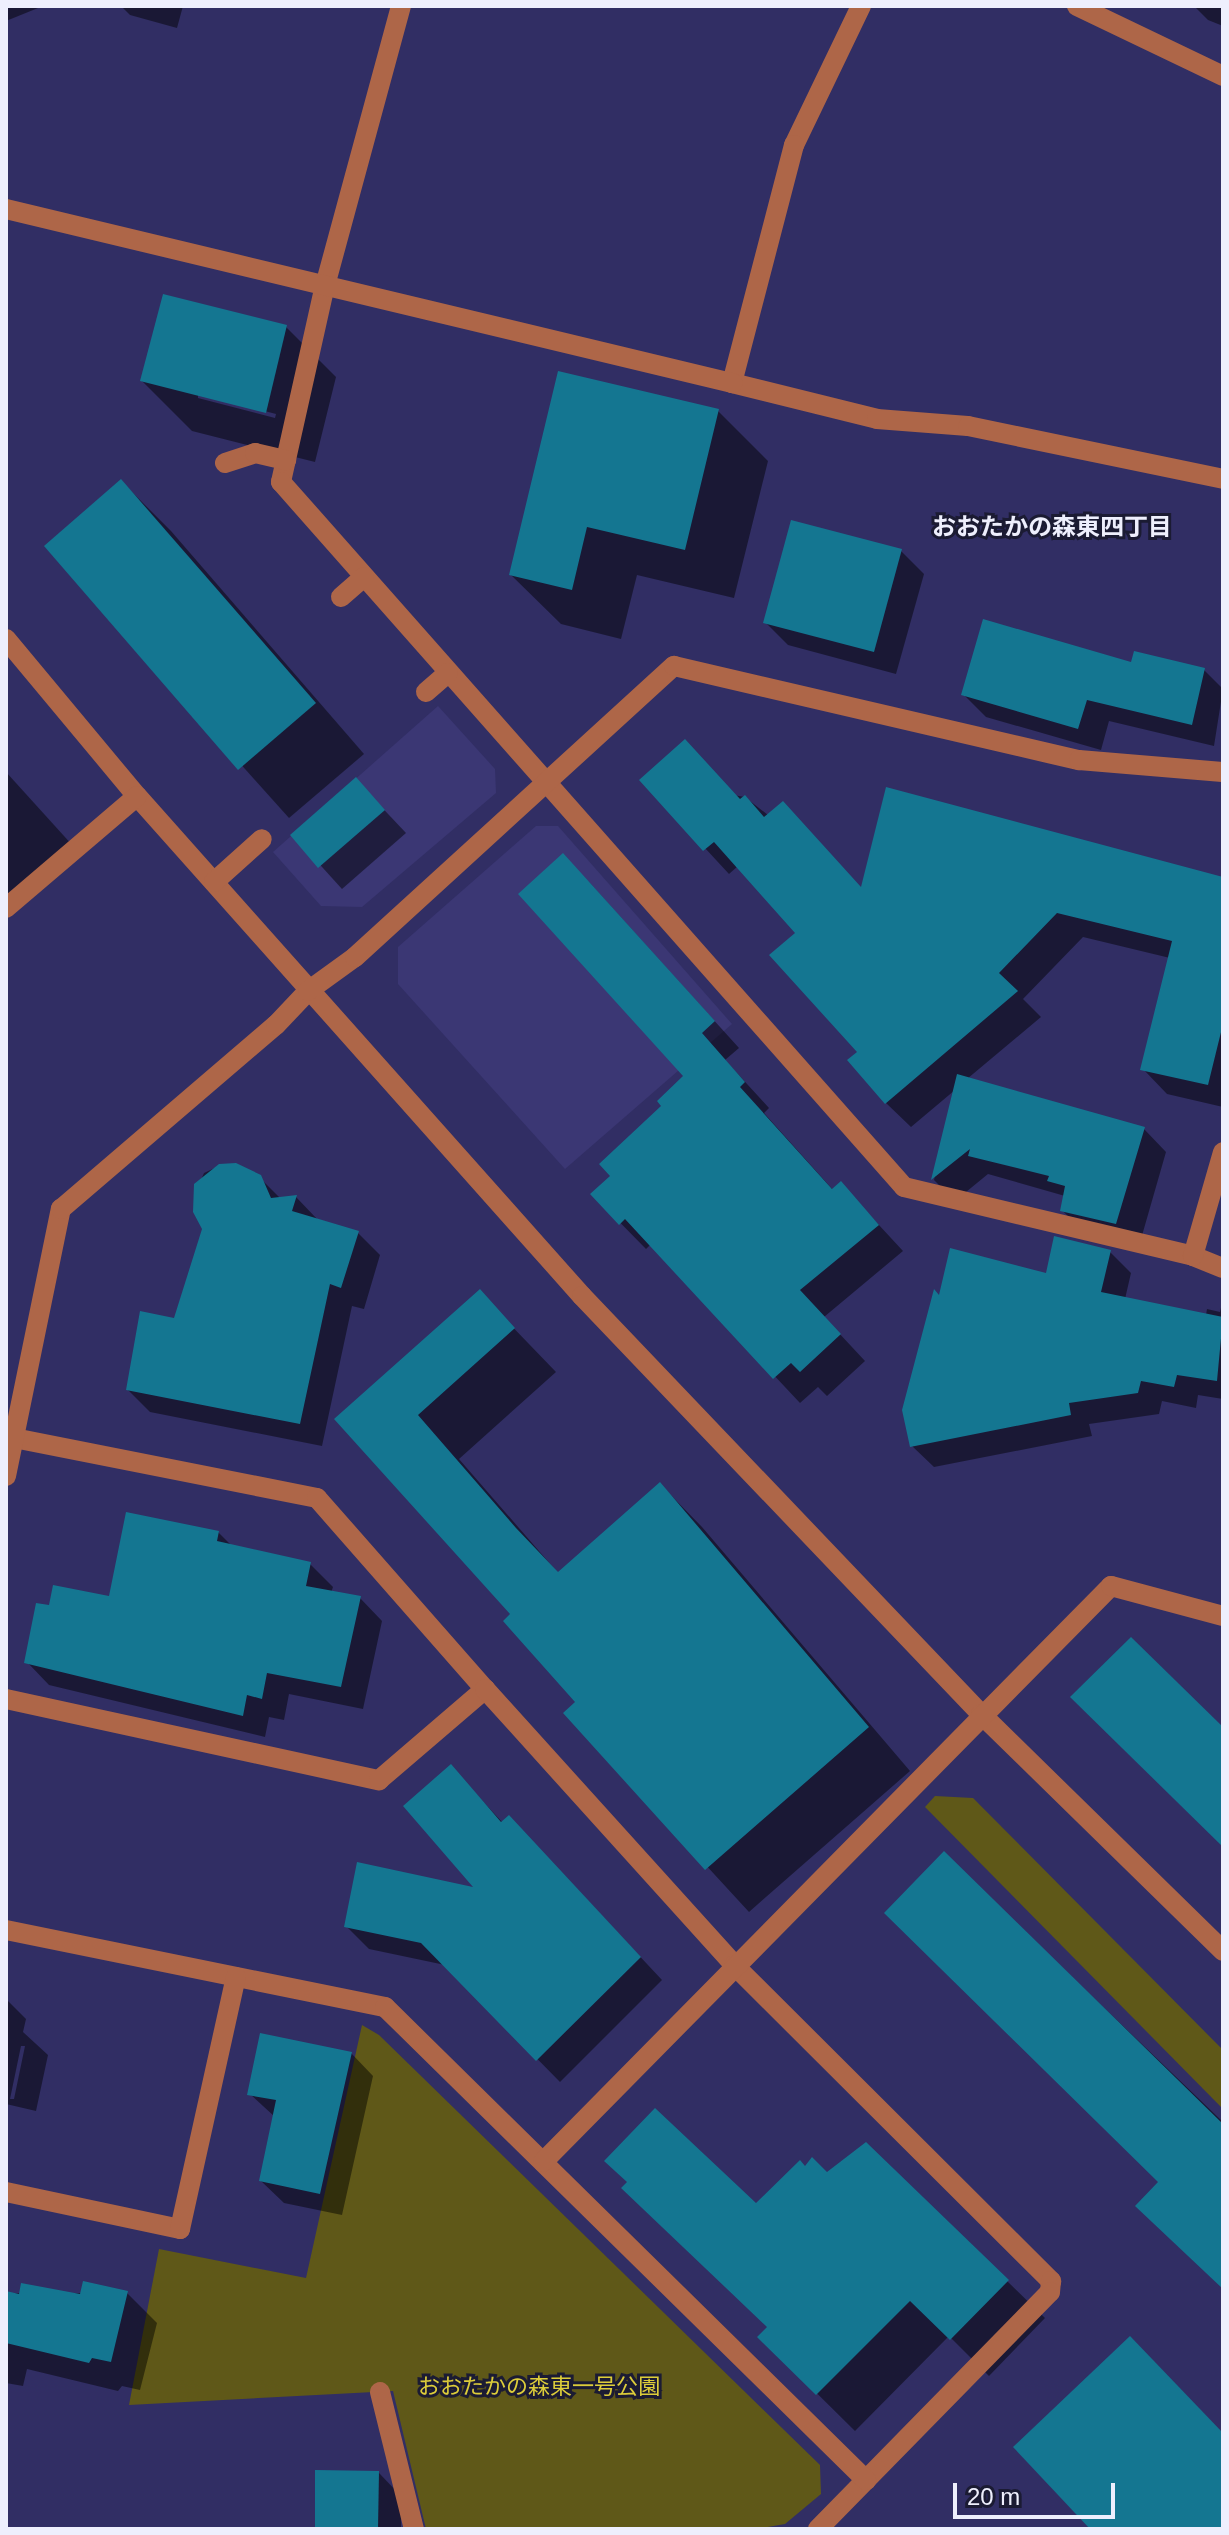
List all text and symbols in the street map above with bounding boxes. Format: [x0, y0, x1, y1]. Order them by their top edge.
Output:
district label: おおたかの森東四丁目 [932, 513, 1172, 541]
park label: おおたかの森東一号公園 [418, 2374, 660, 2400]
scale bar [957, 2467, 1119, 2517]
text: 20 m [967, 2483, 1020, 2510]

